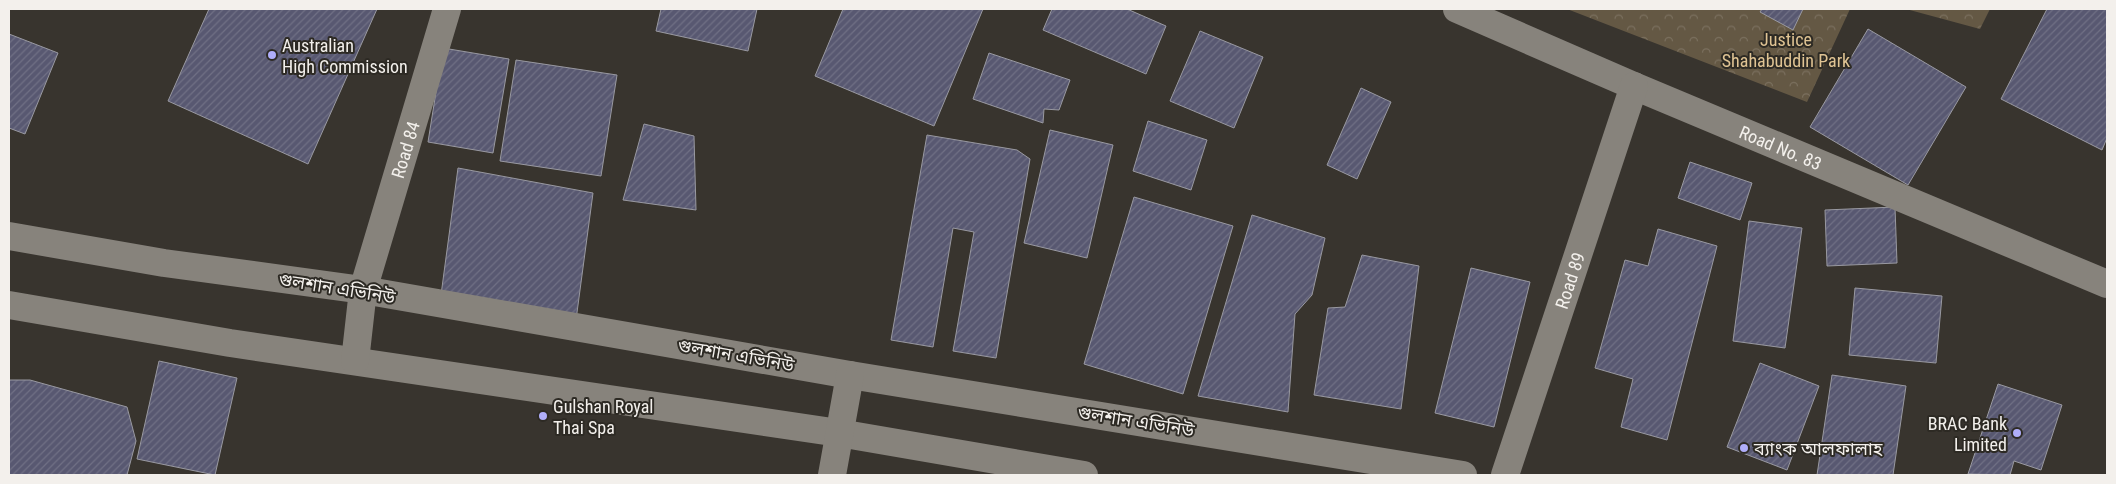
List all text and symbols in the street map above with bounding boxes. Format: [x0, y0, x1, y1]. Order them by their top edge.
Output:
park label: Justice Shahabuddin Park [1722, 29, 1850, 71]
place label: Australian High Commission [282, 35, 408, 77]
marker: Australian High Commission [266, 49, 278, 61]
street label: Road 84 [387, 119, 423, 180]
street label: Road No. 83 [1736, 121, 1825, 174]
street label: Road 89 [1550, 250, 1589, 311]
street label: গুলশান এভিনিউ [277, 268, 397, 308]
street label: গুলশান এভিনিউ [676, 334, 796, 376]
place label: Gulshan Royal Thai Spa [553, 396, 653, 438]
street label: গুলশান এভিনিউ [1076, 401, 1196, 441]
marker: Gulshan Royal Thai Spa [537, 410, 549, 422]
place label: BRAC Bank Limited [1928, 413, 2007, 455]
marker: BRAC Bank Limited [2011, 427, 2023, 439]
place label: ব্যাংক আলফালাহ [1753, 438, 1883, 459]
marker: ব্যাংক আলফালাহ [1738, 442, 1750, 454]

